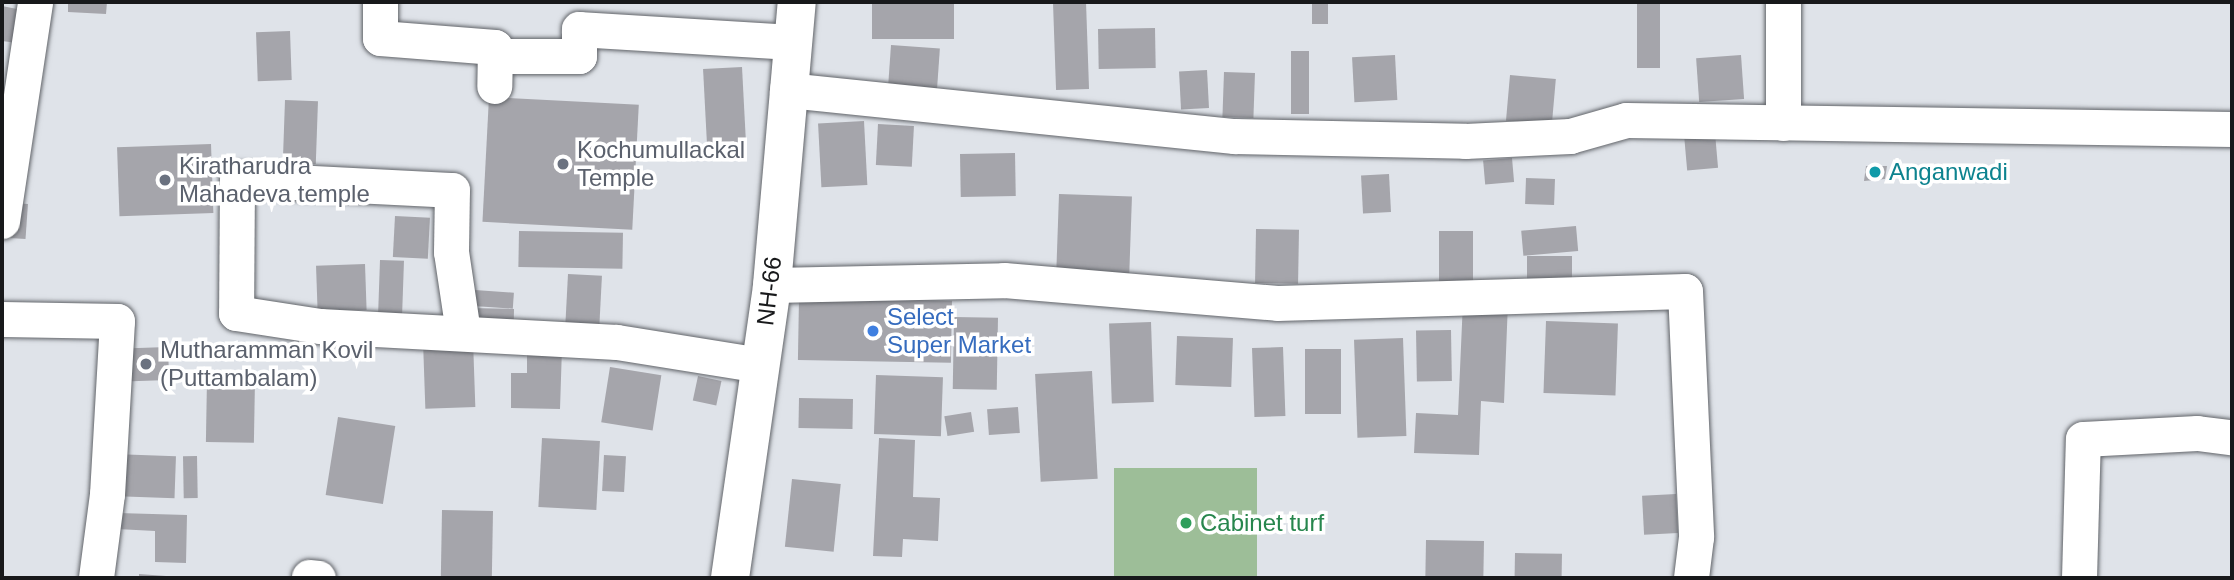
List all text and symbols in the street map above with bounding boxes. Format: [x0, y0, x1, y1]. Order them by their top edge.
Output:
place label: Kochumullackal Temple [577, 136, 745, 192]
place label: Kiratharudra Mahadeva temple [179, 152, 370, 208]
marker: Kochumullackal Temple [555, 156, 571, 172]
place label: Anganwadi [1889, 158, 2008, 186]
marker: Anganwadi [1867, 164, 1883, 180]
marker: Kiratharudra Mahadeva temple [157, 172, 173, 188]
street label: NH-66 [750, 255, 788, 327]
place label: Select Super Market [887, 303, 1031, 359]
marker: Select Super Market [865, 323, 881, 339]
place label: Mutharamman Kovil (Puttambalam) [160, 336, 373, 392]
marker: Mutharamman Kovil (Puttambalam) [138, 356, 154, 372]
place label: Cabinet turf [1200, 509, 1324, 537]
marker: Cabinet turf [1178, 515, 1194, 531]

